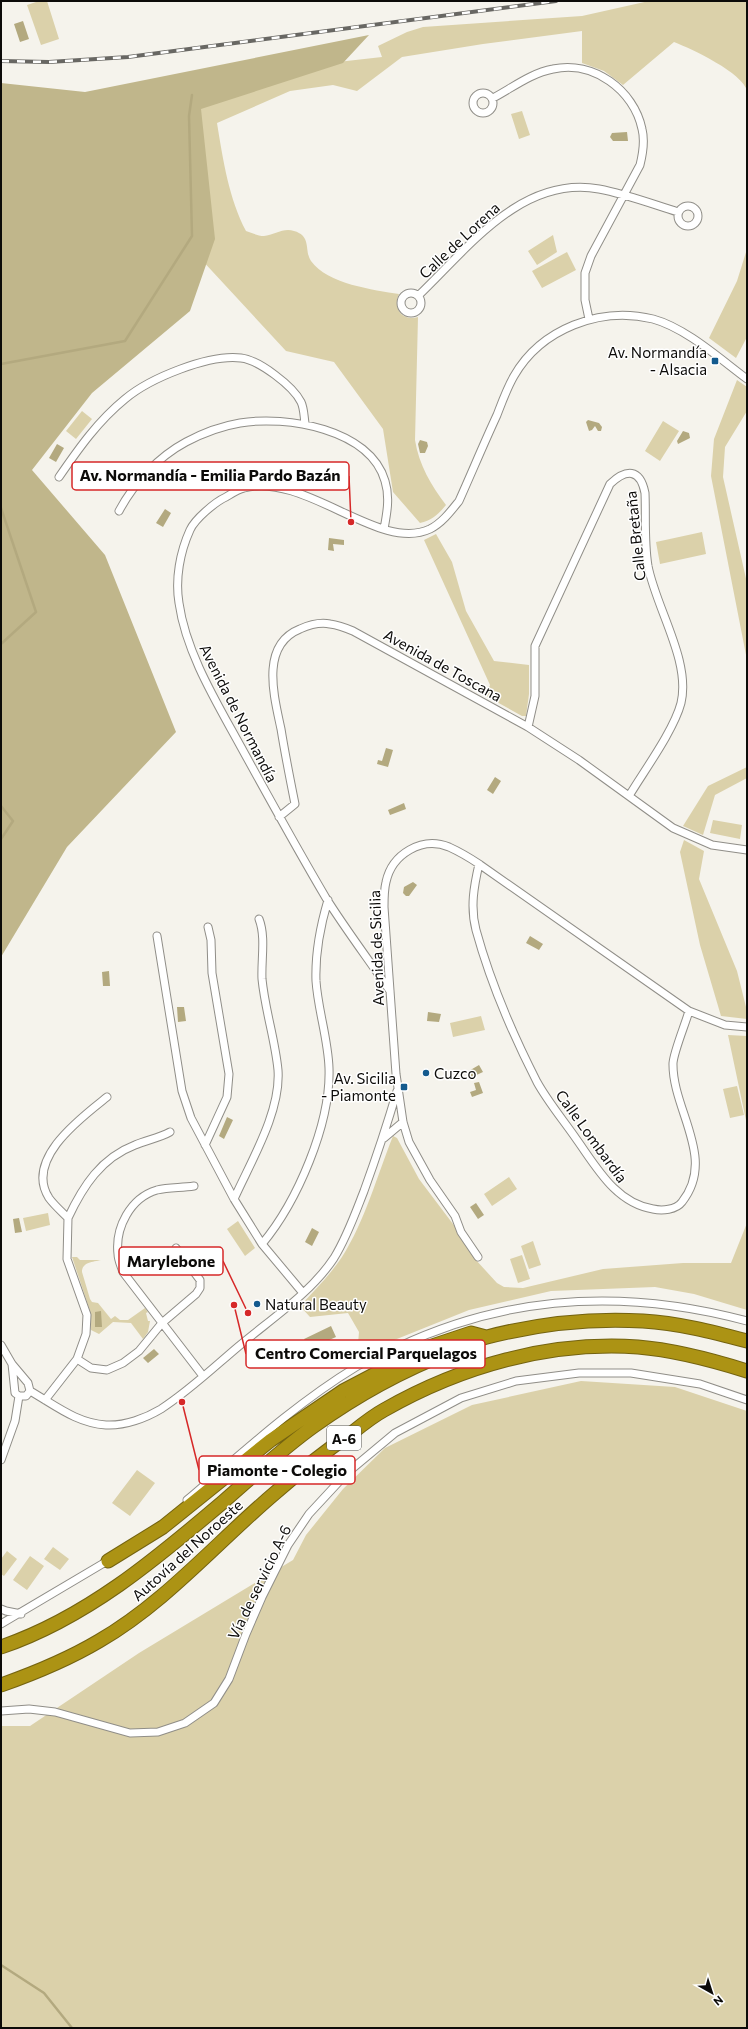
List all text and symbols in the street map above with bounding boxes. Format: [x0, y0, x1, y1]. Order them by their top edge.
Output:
street label: Calle de Lorena [415, 198, 503, 282]
place label: Av. Normandía - Alsacia [608, 343, 707, 378]
marker: Av. Normandía - Alsacia [710, 356, 720, 366]
callout: Av. Normandía - Emilia Pardo Bazán [72, 462, 349, 490]
text: Av. Normandía - Emilia Pardo Bazán [79, 465, 341, 484]
street label: Calle Bretaña [621, 490, 649, 582]
street label: Avenida de Toscana [381, 625, 505, 705]
street label: Avenida de Normandía [196, 641, 282, 785]
street label: Avenida de Sicilia [365, 890, 387, 1006]
place label: Cuzco [434, 1064, 477, 1082]
marker: Cuzco [421, 1068, 431, 1078]
place label: Av. Sicilia - Piamonte [321, 1069, 396, 1104]
marker: Av. Sicilia - Piamonte [399, 1082, 409, 1092]
street label: Calle Lombardía [552, 1086, 632, 1186]
callout: Marylebone [119, 1247, 223, 1275]
text: Marylebone [127, 1251, 215, 1270]
place label: Natural Beauty [265, 1295, 367, 1313]
marker: Natural Beauty [252, 1299, 262, 1309]
callout: Centro Comercial Parquelagos [246, 1340, 485, 1368]
text: Centro Comercial Parquelagos [255, 1343, 477, 1362]
road number: A-6 [327, 1426, 361, 1450]
callout: Piamonte - Colegio [199, 1456, 355, 1484]
text: Piamonte - Colegio [207, 1460, 348, 1479]
street label: Autovía del Noroeste [128, 1496, 246, 1604]
street label: Vía de servicio A-6 [224, 1522, 294, 1642]
north arrow [692, 1973, 732, 2013]
text: N [711, 1994, 726, 2009]

